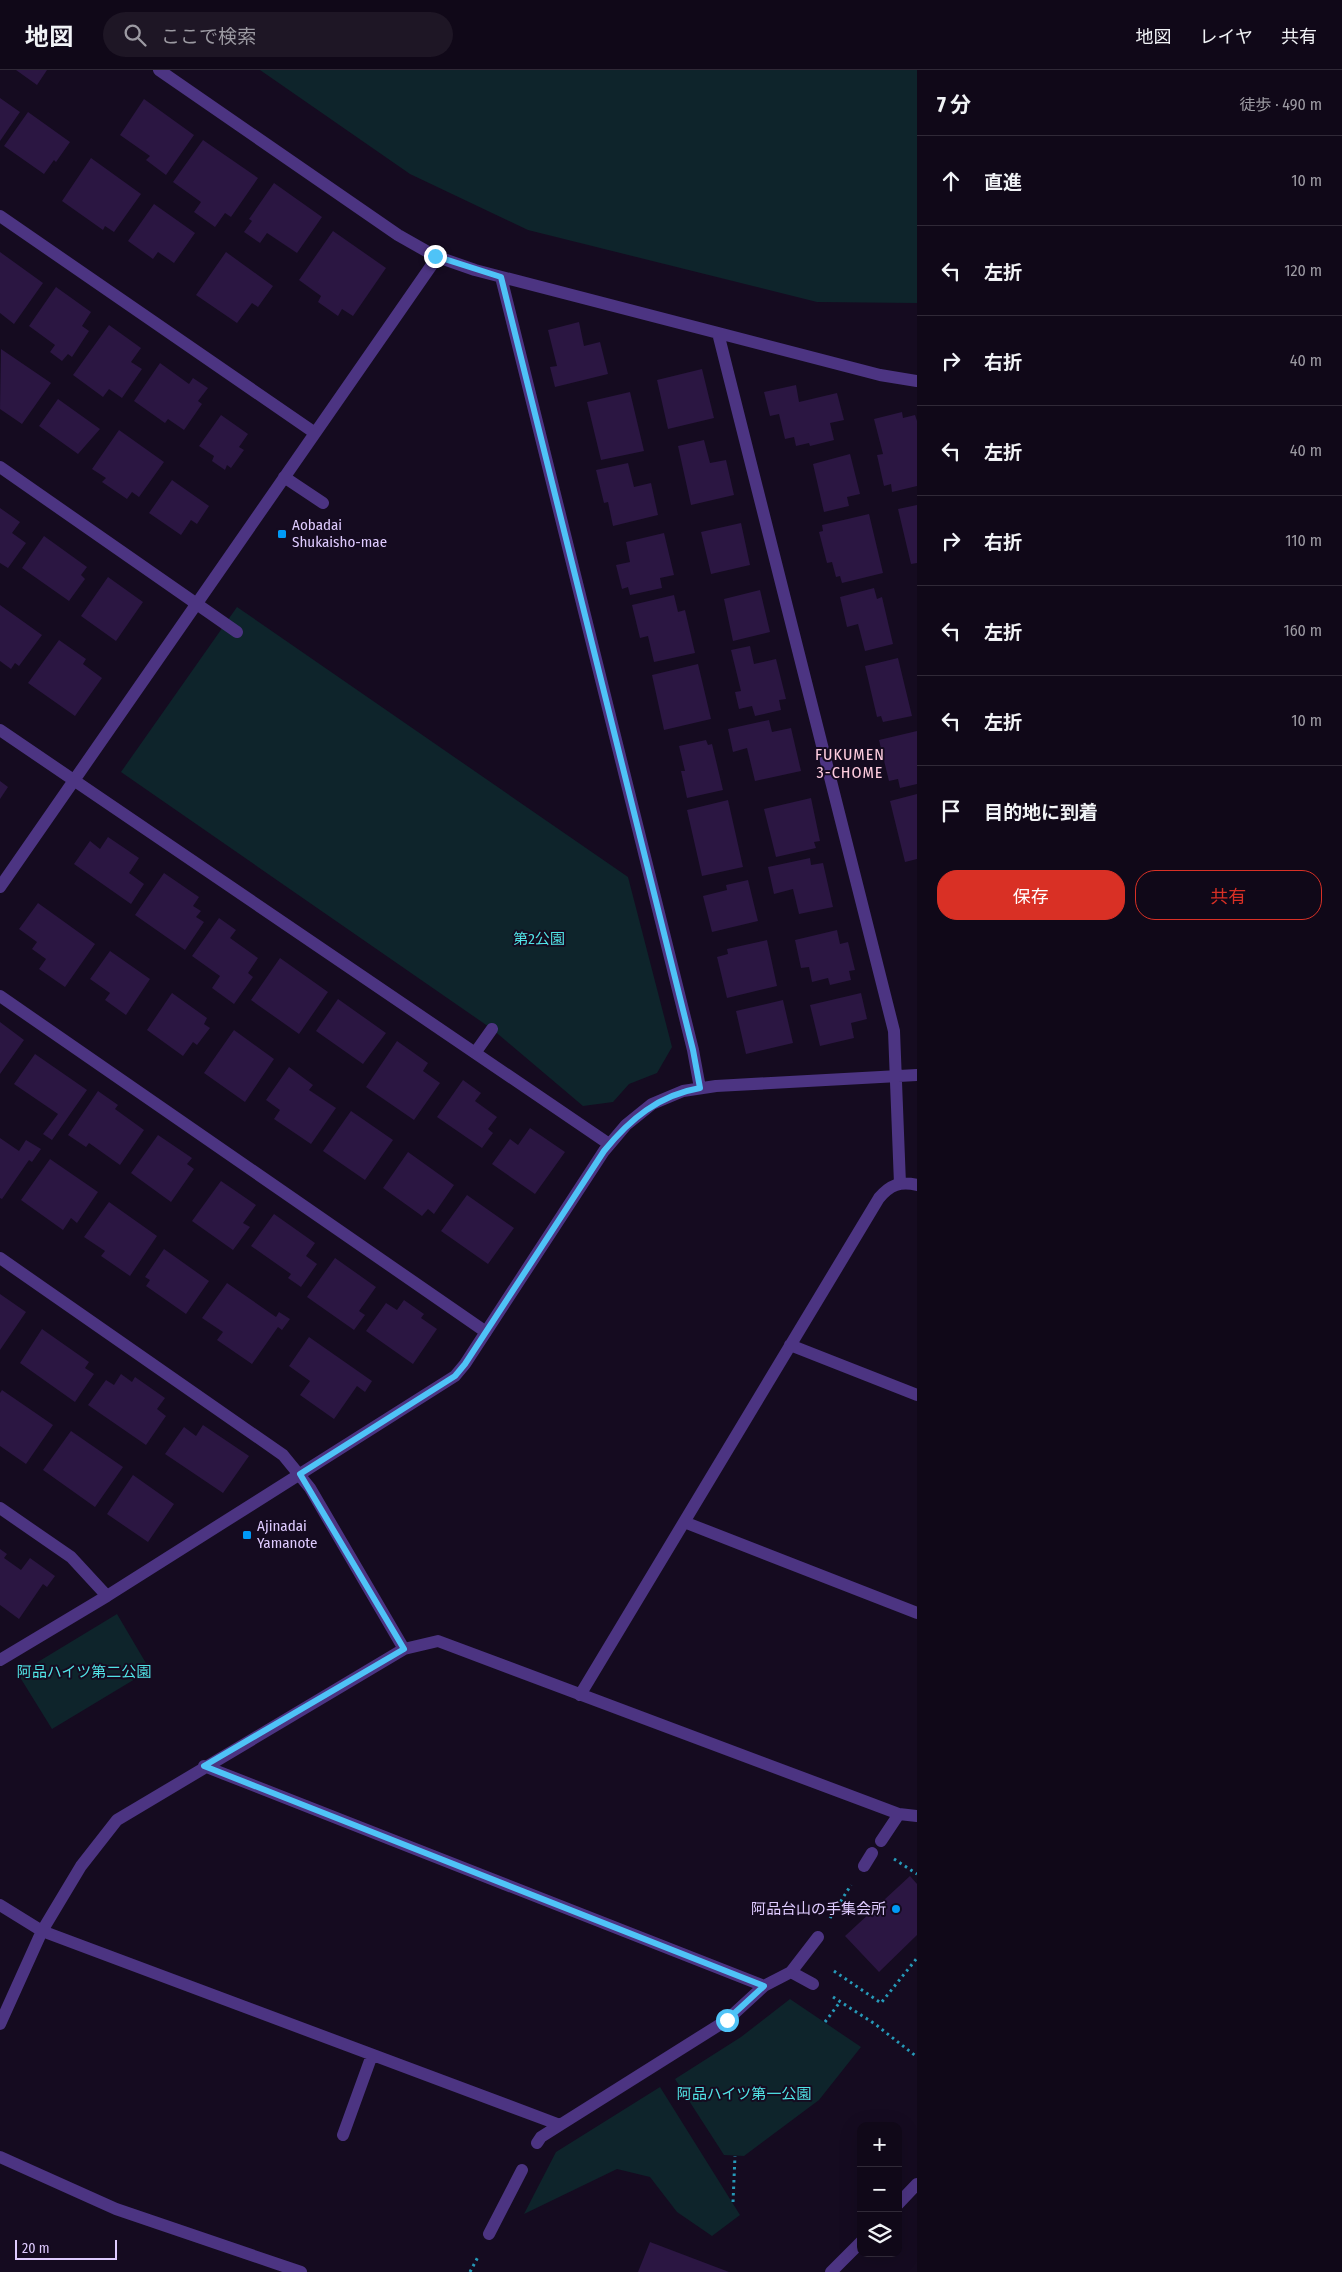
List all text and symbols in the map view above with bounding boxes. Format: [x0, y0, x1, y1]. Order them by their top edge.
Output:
search box [103, 12, 453, 57]
icon: search [121, 21, 149, 49]
text: 地図 [25, 23, 73, 51]
text: ここで検索 [161, 25, 256, 48]
text: 地図 [1136, 26, 1172, 48]
text: レイヤ [1200, 26, 1253, 48]
text: 共有 [1281, 26, 1317, 48]
text: 7 分 [937, 92, 971, 118]
text: 徒歩 · 490 m [1239, 95, 1322, 114]
icon: ahead [937, 167, 965, 195]
text: 直進 [984, 171, 1022, 194]
text: 10 m [1291, 171, 1322, 190]
route end [424, 245, 447, 268]
icon: left [937, 257, 965, 285]
text: 左折 [984, 261, 1022, 284]
text: 120 m [1284, 261, 1322, 280]
icon: right [937, 347, 965, 375]
text: 右折 [984, 351, 1022, 374]
text: 40 m [1290, 351, 1322, 370]
icon: left [937, 437, 965, 465]
text: 左折 [984, 441, 1022, 464]
text: 40 m [1290, 441, 1322, 460]
place label: Aobadai Shukaisho-mae [292, 516, 387, 551]
icon: right [937, 527, 965, 555]
marker: Aobadai Shukaisho-mae [276, 528, 288, 540]
text: 右折 [984, 531, 1022, 554]
text: 110 m [1285, 531, 1322, 550]
icon: left [937, 617, 965, 645]
text: 左折 [984, 621, 1022, 644]
text: 160 m [1283, 621, 1322, 640]
icon: left [937, 707, 965, 735]
text: 左折 [984, 711, 1022, 734]
text: 10 m [1291, 711, 1322, 730]
district label: FUKUMEN 3-CHOME [815, 745, 885, 782]
icon: arrive [937, 797, 965, 825]
text: 目的地に到着 [984, 801, 1098, 824]
button: 保存 [937, 870, 1125, 920]
button: 共有 [1135, 870, 1322, 920]
park label: 第2公園 [513, 930, 565, 948]
place label: Ajinadai Yamanote [257, 1517, 317, 1552]
marker: Ajinadai Yamanote [241, 1529, 253, 1541]
park label: 阿品ハイツ第二公園 [17, 1663, 151, 1681]
place label: 阿品台山の手集会所 [751, 1900, 886, 1918]
marker: 阿品台山の手集会所 [890, 1903, 902, 1915]
route start [716, 2009, 739, 2032]
park label: 阿品ハイツ第一公園 [677, 2085, 811, 2103]
map controls [857, 2122, 902, 2257]
button: + [857, 2122, 902, 2167]
button: − [857, 2167, 902, 2212]
button: layers [857, 2212, 902, 2257]
scale bar [15, 2237, 118, 2260]
text: 20 m [22, 2240, 50, 2257]

